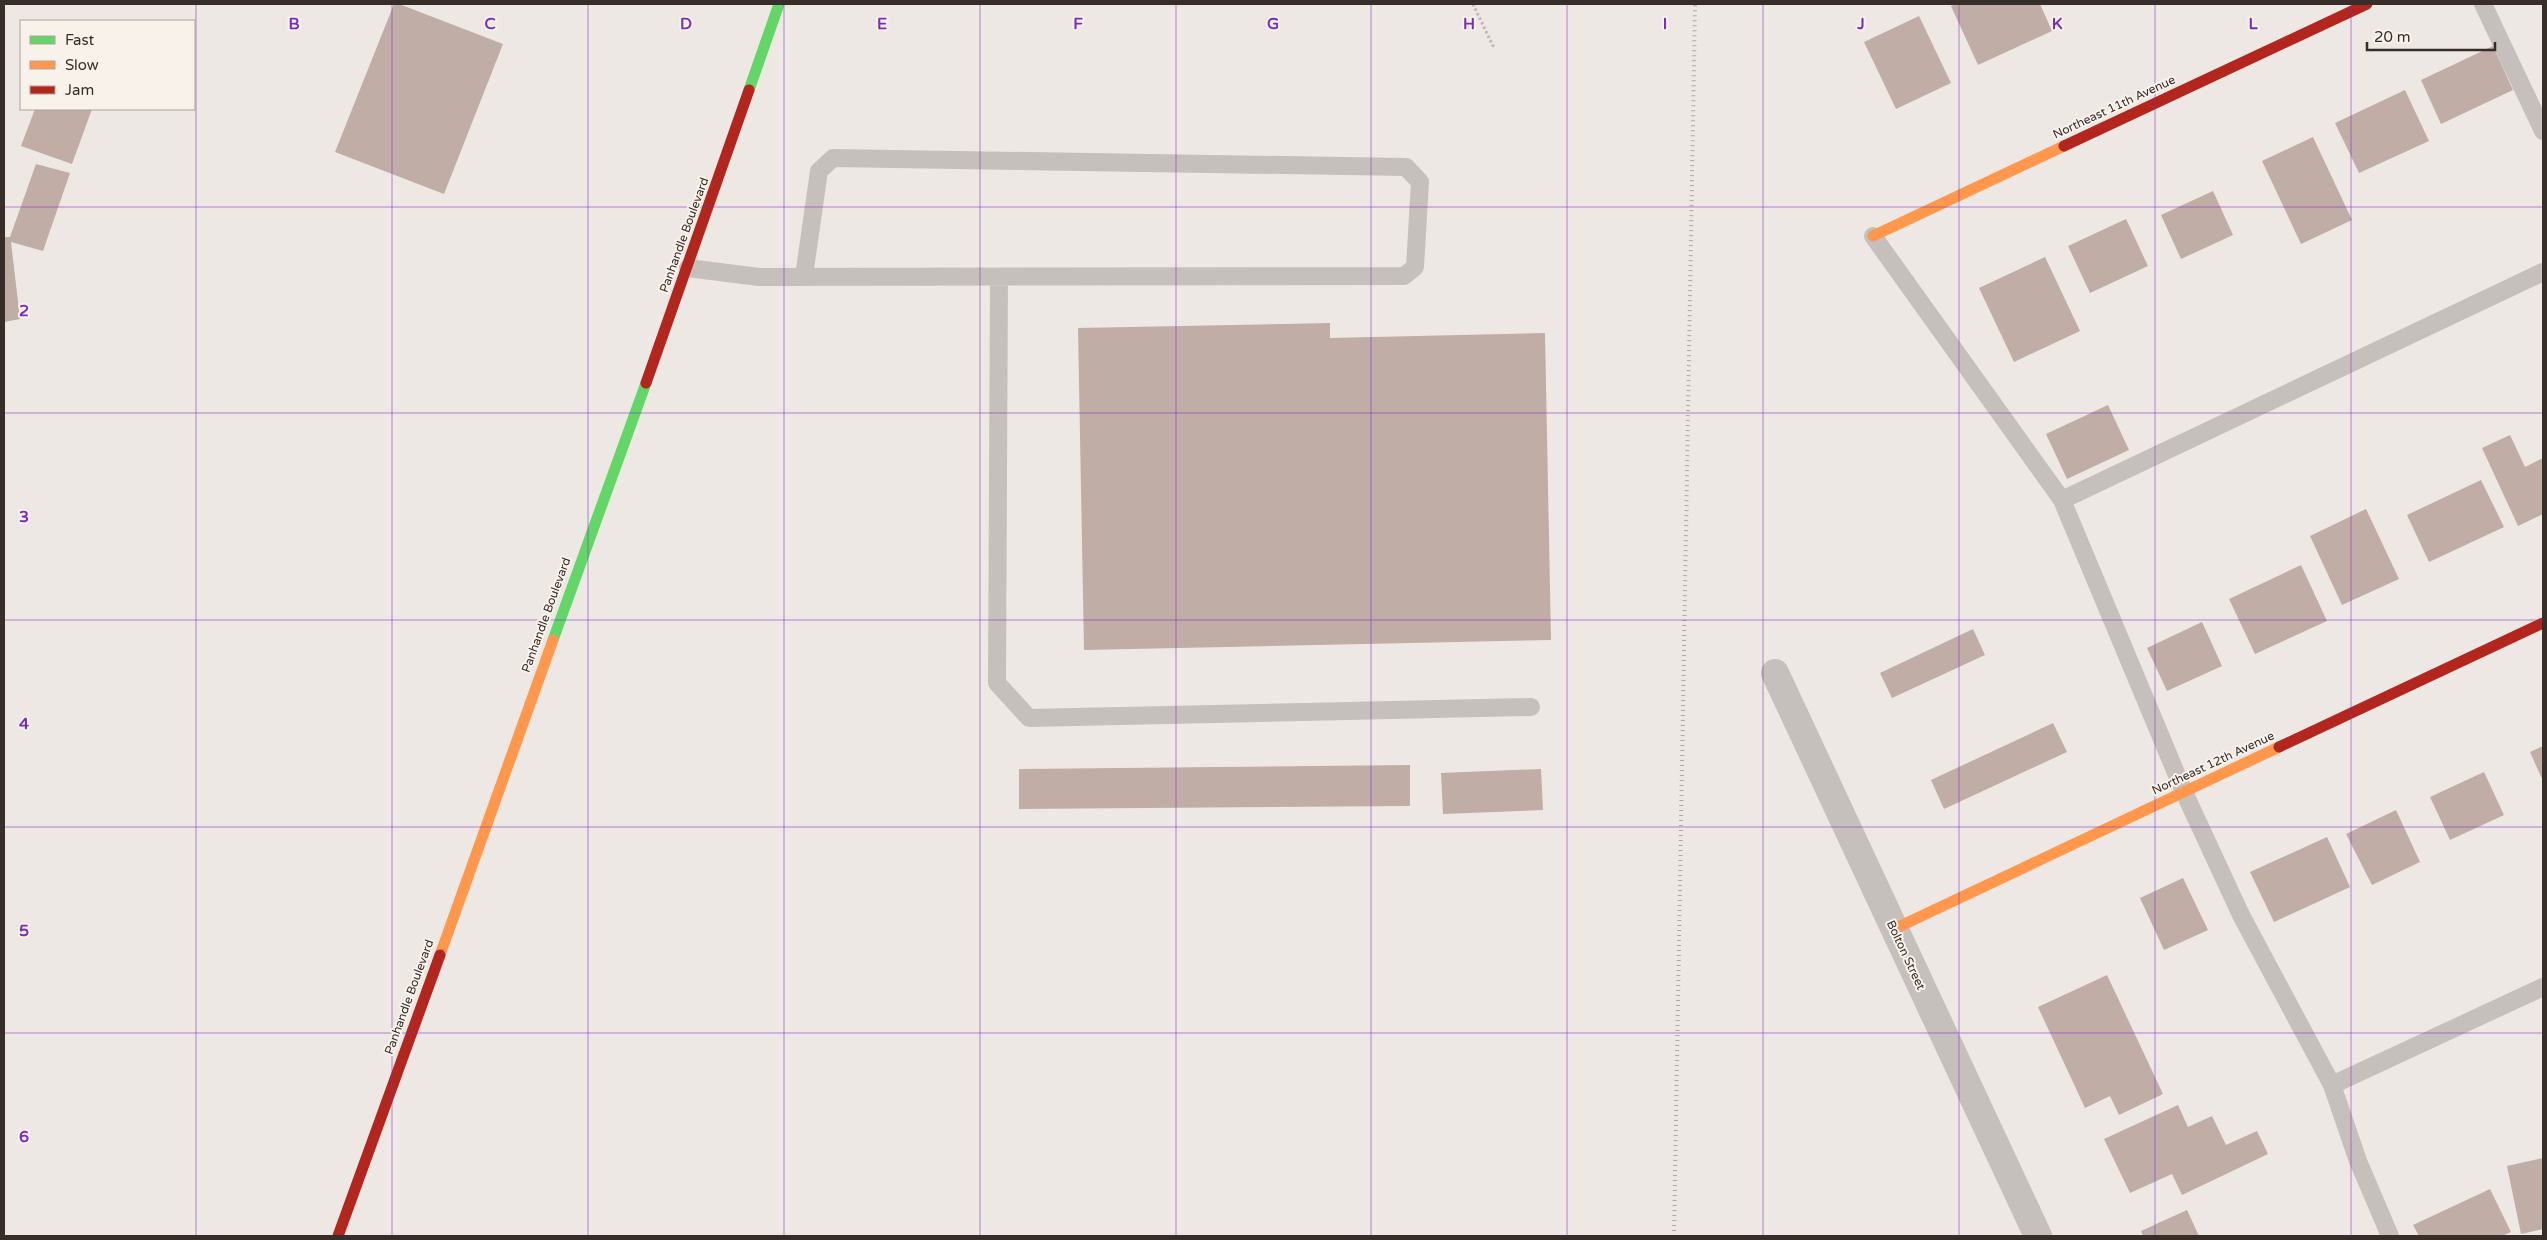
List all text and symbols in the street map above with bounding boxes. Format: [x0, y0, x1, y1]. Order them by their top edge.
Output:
text: B [288, 14, 300, 34]
text: C [484, 14, 496, 34]
text: D [680, 14, 692, 34]
text: E [877, 14, 887, 34]
text: F [1073, 14, 1083, 34]
text: G [1267, 14, 1279, 34]
text: H [1463, 14, 1475, 34]
text: I [1663, 14, 1667, 34]
text: J [1856, 14, 1865, 34]
text: K [2052, 14, 2063, 34]
text: L [2248, 14, 2258, 34]
legend [20, 20, 195, 110]
scale bar [2367, 20, 2494, 52]
text: 20 m [2374, 28, 2411, 46]
text: Fast [65, 31, 95, 49]
text: Slow [65, 56, 99, 74]
street label: Northeast 11th Avenue [2051, 72, 2178, 142]
text: Jam [65, 81, 94, 99]
street label: Panhandle Boulevard [657, 176, 711, 294]
text: 2 [19, 301, 29, 321]
text: 3 [19, 507, 29, 527]
street label: Panhandle Boulevard [519, 556, 573, 674]
text: 4 [19, 714, 29, 734]
street label: Northeast 12th Avenue [2150, 728, 2277, 798]
street label: Bolton Street [1884, 918, 1928, 992]
text: 5 [19, 921, 29, 941]
street label: Panhandle Boulevard [382, 938, 436, 1056]
text: 6 [19, 1127, 29, 1147]

